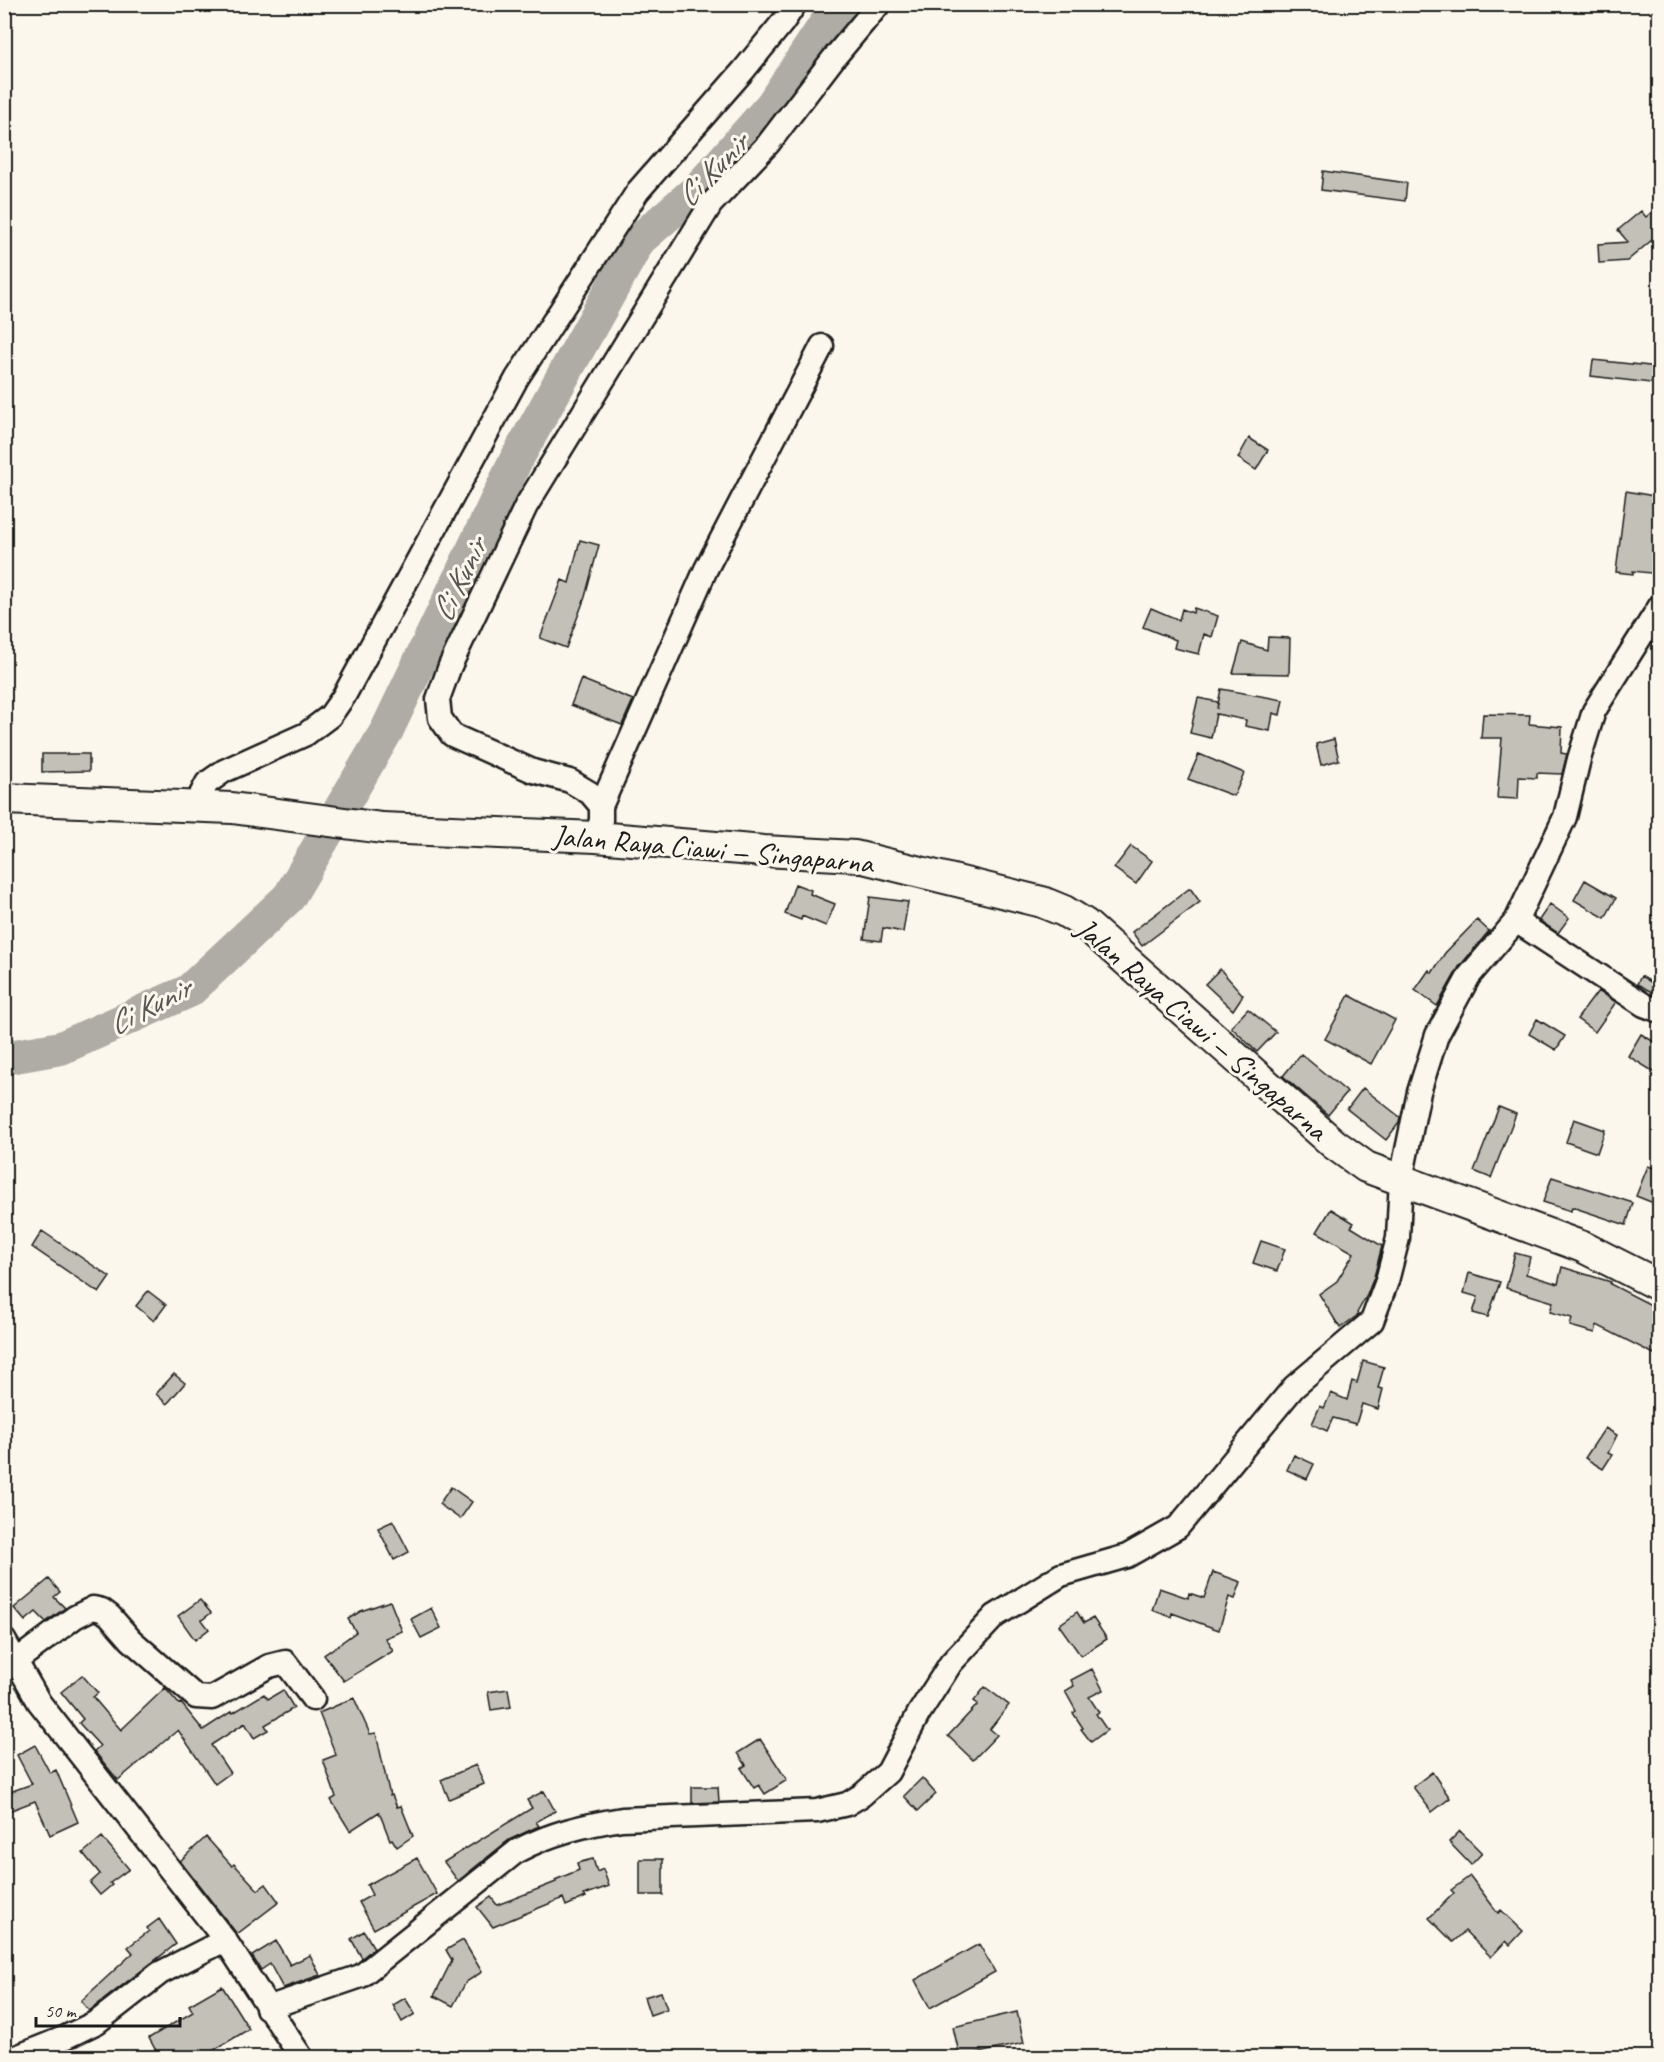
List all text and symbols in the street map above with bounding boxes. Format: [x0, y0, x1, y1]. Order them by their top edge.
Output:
water label: Ci Kunir [667, 121, 760, 216]
water label: Ci Kunir [421, 528, 498, 628]
street label: Jalan Raya Ciawi — Singaparna [549, 816, 876, 882]
street label: Jalan Raya Ciawi — Singaparna [1067, 908, 1337, 1150]
water label: Ci Kunir [101, 966, 201, 1044]
scale bar [36, 1990, 180, 2028]
text: 50 m [45, 2000, 78, 2022]

